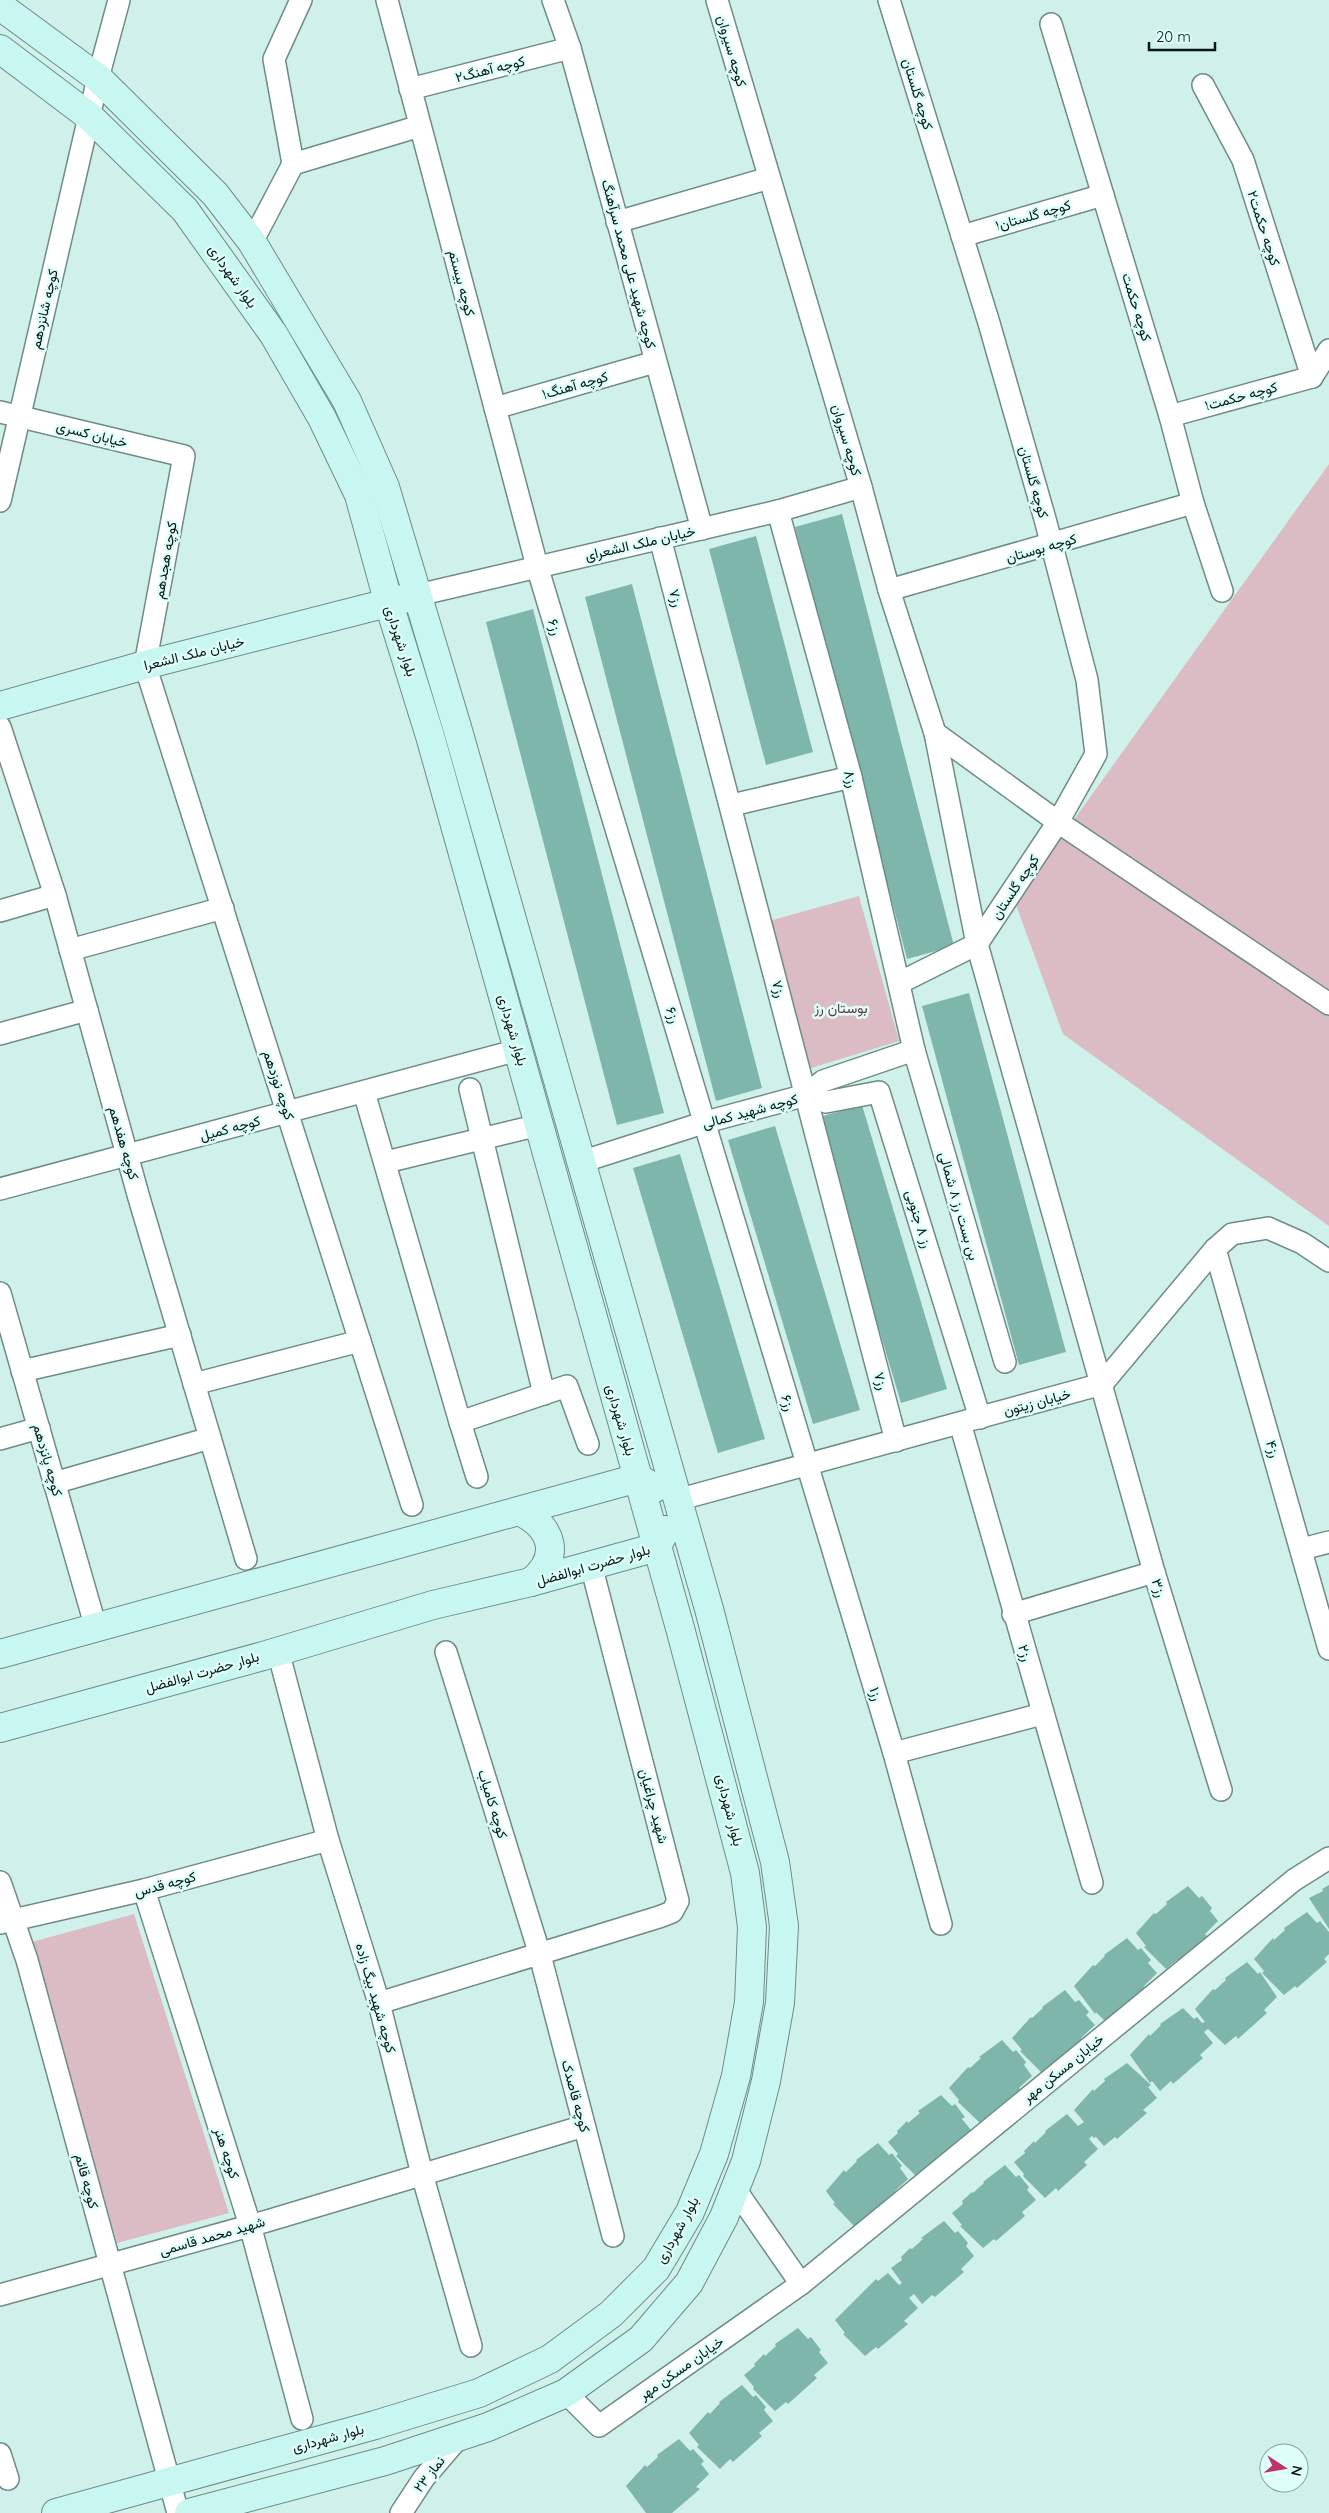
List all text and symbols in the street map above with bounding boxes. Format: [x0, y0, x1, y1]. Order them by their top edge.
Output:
street label: کوچه سیروان [712, 13, 751, 89]
scale bar [1149, 20, 1215, 52]
text: 20 m [1156, 27, 1191, 46]
street label: کوچه آهنگ۲ [453, 52, 527, 87]
street label: کوچه گلستان [898, 56, 937, 132]
street label: کوچه شهید علی محمد سرآهنگ [597, 177, 660, 351]
street label: کوچه حکمت۲ [1242, 188, 1285, 268]
street label: کوچه گلستان۱ [993, 196, 1073, 235]
street label: بلوار شهرداری [205, 241, 261, 311]
street label: کوچه بیستم [444, 248, 479, 318]
street label: کوچه شانزدهم [26, 267, 63, 351]
street label: کوچه حکمت [1117, 271, 1156, 344]
street label: کوچه آهنگ۱ [540, 367, 610, 404]
street label: کوچه حکمت۱ [1203, 378, 1280, 415]
street label: کوچه سیروان [827, 402, 866, 478]
street label: خیابان کسری [55, 416, 129, 452]
street label: کوچه گلستان [1014, 444, 1053, 520]
street label: کوچه هجدهم [149, 520, 182, 600]
street label: خیابان ملک الشعرای [583, 522, 697, 564]
street label: کوچه بوستان [1004, 529, 1079, 568]
street label: رز۷ [665, 587, 687, 609]
street label: بلوار شهرداری [381, 603, 421, 679]
street label: رز۶ [544, 617, 566, 638]
street label: خیابان ملک الشعرا [142, 632, 246, 674]
street label: رز۸ [840, 768, 862, 790]
street label: کوچه گلستان [987, 851, 1044, 923]
street label: رز۷ [768, 978, 790, 1000]
street label: بلوار شهرداری [494, 992, 532, 1068]
park label: بوستان رز [813, 999, 868, 1017]
street label: رز۶ [662, 1005, 684, 1026]
street label: کوچه نوزدهم [258, 1048, 299, 1122]
street label: کوچه شهید کمالی [700, 1090, 800, 1133]
street label: کوچه هفدهم [104, 1104, 143, 1182]
street label: کوچه کمیل [198, 1111, 263, 1146]
street label: بن بست رز ۸ شمالی [935, 1150, 983, 1262]
street label: رز ۸ جنوبی [902, 1188, 936, 1251]
street label: رز۷ [870, 1370, 892, 1392]
street label: بلوار شهرداری [602, 1382, 640, 1458]
street label: خیابان زیتون [1001, 1384, 1073, 1420]
street label: رز۶ [777, 1393, 799, 1413]
street label: کوچه پانزدهم [28, 1422, 67, 1499]
street label: رز۴ [1262, 1438, 1284, 1460]
street label: بلوار حضرت ابوالفضل [534, 1540, 652, 1590]
street label: رز۳ [1148, 1576, 1170, 1600]
street label: رز۲ [1014, 1642, 1036, 1664]
street label: بلوار حضرت ابوالفضل [143, 1647, 261, 1697]
street label: رز۱ [865, 1685, 887, 1703]
street label: کوچه کامیاب [473, 1767, 512, 1841]
street label: شهید چراغیان [634, 1767, 673, 1846]
street label: بلوار شهرداری [712, 1772, 748, 1848]
street label: کوچه قدس [132, 1867, 198, 1902]
street label: کوچه شهید بیگ زاده [351, 1941, 400, 2055]
street label: خیابان مسکن مهر [1018, 2030, 1107, 2107]
street label: کوچه قاصدک [557, 2058, 594, 2134]
street label: کوچه هنر [209, 2124, 244, 2181]
street label: کوچه قائم [70, 2152, 103, 2211]
street label: بلوار شهرداری [651, 2193, 703, 2267]
street label: شهید محمد قاسمی [157, 2212, 267, 2260]
street label: خیابان مسکن مهر [634, 2332, 727, 2404]
street label: بلوار شهرداری [290, 2420, 366, 2456]
north arrow [1259, 2443, 1309, 2493]
street label: نماز ۲۳ [409, 2452, 449, 2496]
text: N [1287, 2464, 1307, 2478]

